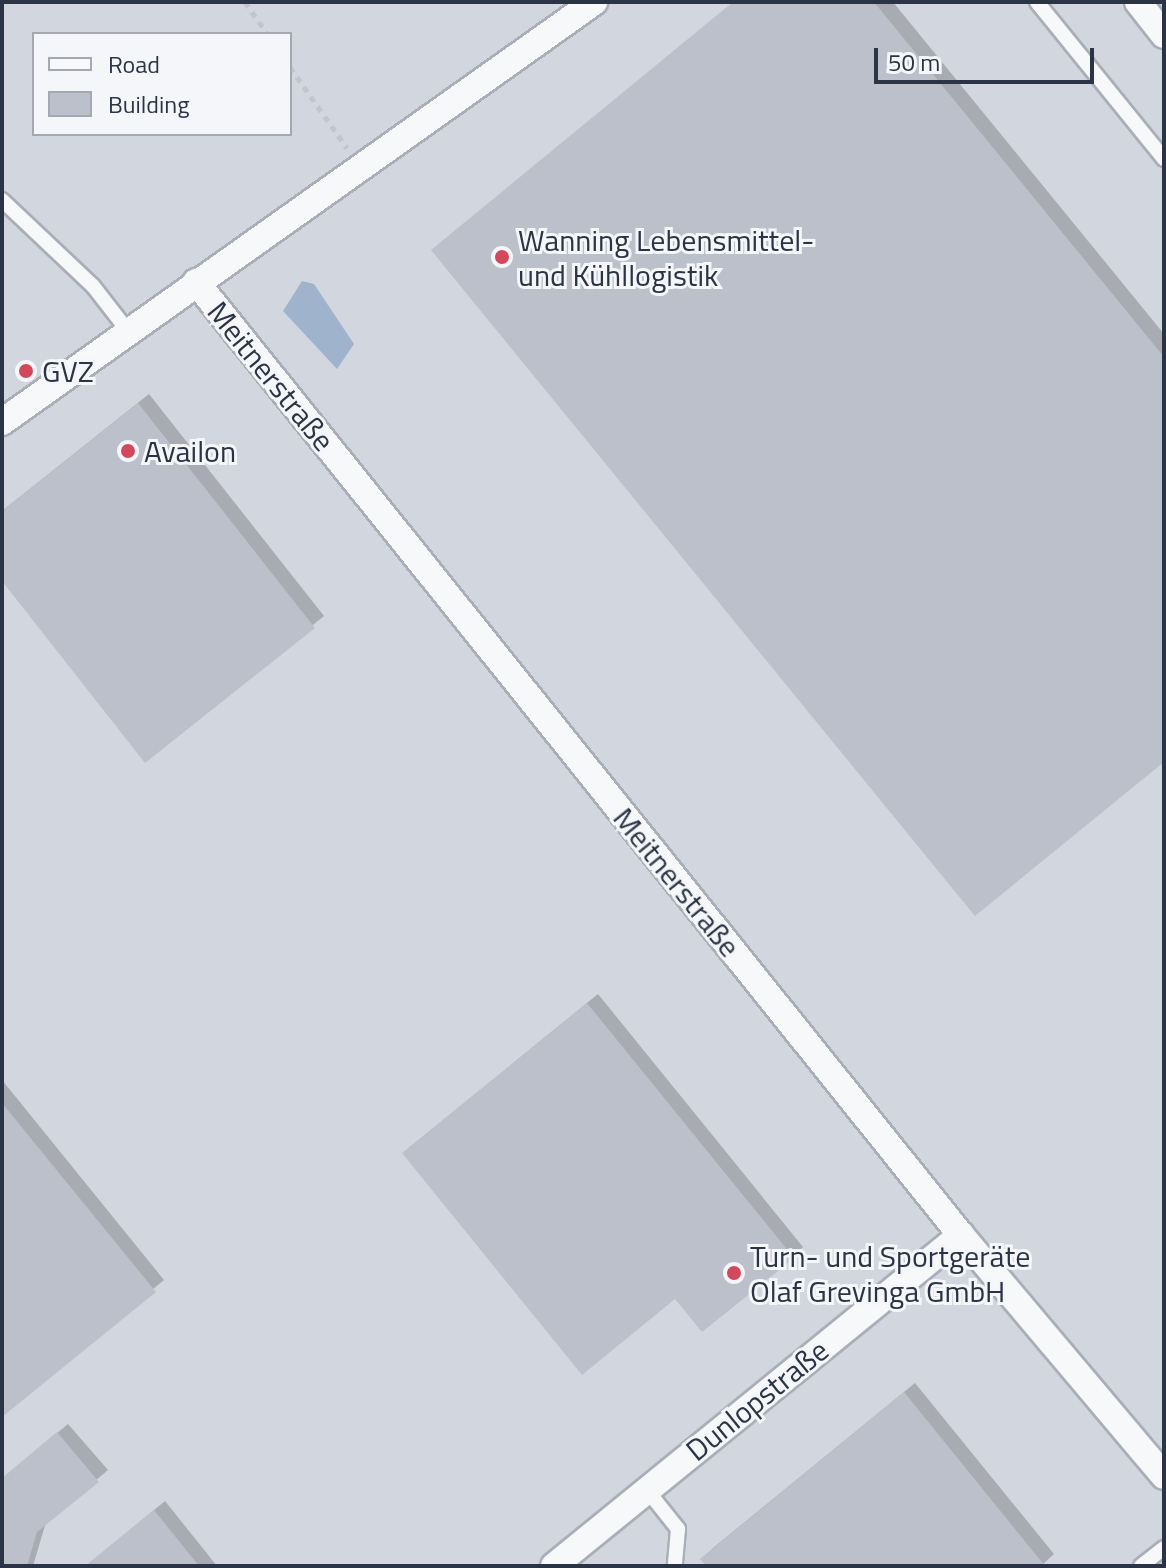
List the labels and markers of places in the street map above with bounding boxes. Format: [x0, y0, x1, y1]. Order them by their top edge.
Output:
place label: Wanning Lebensmittel- und Kühllogistik [518, 222, 814, 292]
marker: Wanning Lebensmittel- und Kühllogistik [493, 248, 511, 266]
place label: GVZ [42, 353, 94, 389]
marker: GVZ [17, 362, 35, 380]
place label: Availon [144, 433, 236, 469]
marker: Availon [119, 442, 137, 460]
place label: Turn- und Sportgeräte Olaf Grevinga GmbH [750, 1238, 1030, 1308]
marker: Turn- und Sportgeräte Olaf Grevinga GmbH [725, 1264, 743, 1282]

